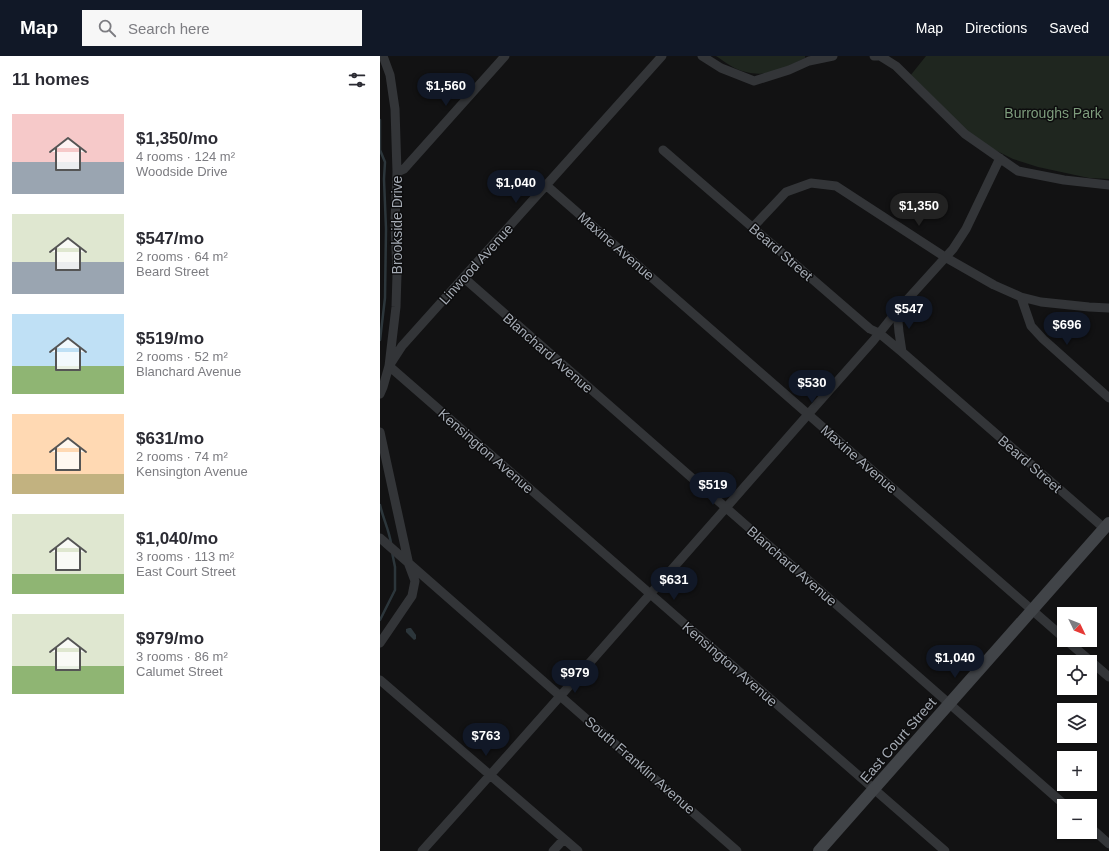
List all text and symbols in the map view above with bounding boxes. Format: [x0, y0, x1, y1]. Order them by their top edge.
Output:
search box [82, 10, 362, 46]
text: Map [20, 17, 58, 38]
icon: search [96, 17, 118, 39]
text: Search here [128, 20, 210, 37]
text: Map [916, 20, 943, 36]
text: Directions [965, 20, 1027, 36]
text: Saved [1049, 20, 1089, 36]
icon: filters [346, 69, 368, 91]
text: 11 homes [12, 70, 90, 89]
pin: $1,560 [413, 73, 479, 107]
text: $1,560 [426, 78, 466, 93]
park label: Burroughs Park [1004, 105, 1103, 121]
text: $1,350/mo [136, 129, 218, 148]
icon: home [44, 130, 92, 178]
text: 4 rooms · 124 m² [136, 149, 235, 164]
text: Woodside Drive [136, 164, 228, 179]
pin: $1,040 [483, 170, 549, 204]
street label: Brookside Drive [389, 175, 405, 274]
text: $1,040 [496, 175, 536, 190]
pin: $1,350 [886, 193, 952, 227]
text: $1,350 [899, 198, 939, 213]
street label: Maxine Avenue [575, 209, 657, 283]
street label: Linwood Avenue [436, 220, 516, 307]
street label: Beard Street [746, 220, 816, 284]
text: $547/mo [136, 229, 204, 248]
icon: home [44, 230, 92, 278]
text: 2 rooms · 64 m² [136, 249, 228, 264]
text: Beard Street [136, 264, 209, 279]
pin: $547 [885, 296, 933, 330]
text: $547 [895, 301, 923, 316]
street label: Blanchard Avenue [500, 310, 596, 396]
pin: $696 [1043, 312, 1091, 346]
text: $696 [1053, 317, 1081, 332]
text: $519/mo [136, 329, 204, 348]
icon: home [44, 330, 92, 378]
text: 2 rooms · 52 m² [136, 349, 228, 364]
text: Blanchard Avenue [136, 364, 241, 379]
pin: $530 [788, 370, 836, 404]
text: $530 [798, 375, 826, 390]
street label: Kensington Avenue [435, 405, 537, 497]
street label: Maxine Avenue [818, 422, 900, 496]
text: $631/mo [136, 429, 204, 448]
icon: home [44, 430, 92, 478]
street label: Beard Street [995, 432, 1065, 496]
text: 2 rooms · 74 m² [136, 449, 228, 464]
text: Kensington Avenue [136, 464, 248, 479]
pin: $519 [689, 472, 737, 506]
text: $519 [699, 477, 727, 492]
street label: Blanchard Avenue [744, 523, 840, 609]
text: $1,040/mo [136, 529, 218, 548]
icon: home [44, 530, 92, 578]
text: 3 rooms · 113 m² [136, 549, 234, 564]
text: East Court Street [136, 564, 236, 579]
pin: $631 [650, 567, 698, 601]
text: $631 [660, 572, 688, 587]
north arrow [1057, 607, 1097, 647]
map controls [1057, 607, 1097, 839]
street label: Kensington Avenue [679, 618, 781, 710]
text: $979/mo [136, 629, 204, 648]
icon: home [44, 630, 92, 678]
pin: $1,040 [922, 645, 988, 679]
text: 3 rooms · 86 m² [136, 649, 228, 664]
text: $1,040 [935, 650, 975, 665]
button: locate [1057, 655, 1097, 695]
pin: $979 [551, 660, 599, 694]
text: Calumet Street [136, 664, 223, 679]
text: $979 [561, 665, 589, 680]
street label: East Court Street [857, 694, 939, 786]
button: layers [1057, 703, 1097, 743]
street label: South Franklin Avenue [582, 713, 698, 817]
pin: $763 [462, 723, 510, 757]
text: $763 [472, 728, 500, 743]
button: + [1057, 751, 1097, 791]
button: − [1057, 799, 1097, 839]

